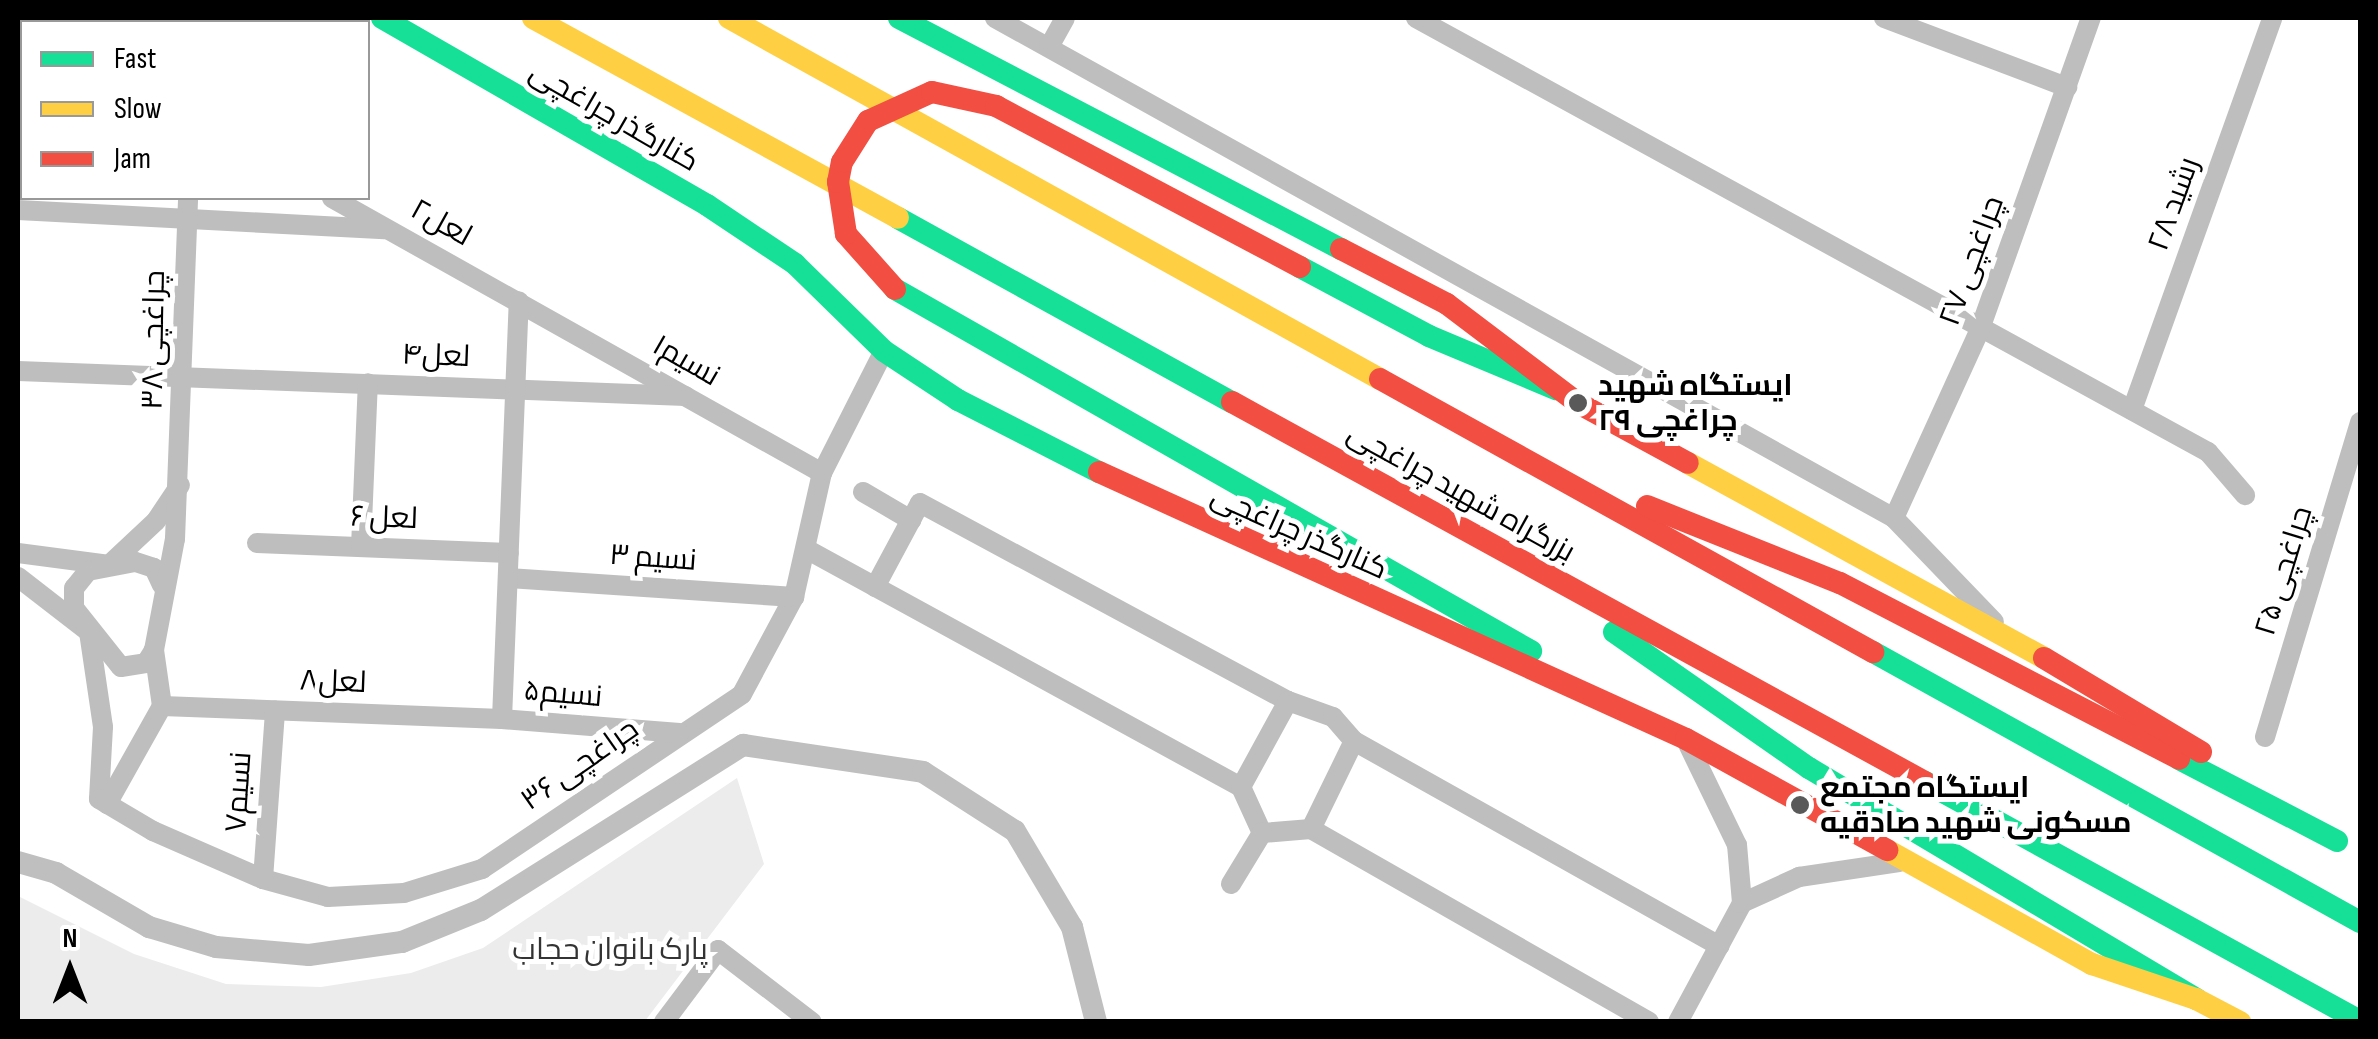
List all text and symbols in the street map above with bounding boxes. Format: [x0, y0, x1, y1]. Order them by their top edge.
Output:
legend [20, 20, 370, 200]
text: Fast [114, 41, 156, 77]
street label: کنارگذر چراغچی [523, 54, 705, 180]
text: Slow [114, 91, 162, 127]
text: Jam [114, 141, 151, 177]
street label: رشید ۲۸ [2141, 152, 2207, 256]
street label: چراغچی ۲۷ [1932, 191, 2012, 331]
street label: لعل۲ [404, 192, 478, 254]
street label: چراغچی ۳۸ [135, 270, 173, 410]
street label: نسیم۱ [646, 327, 726, 395]
street label: لعل۴ [401, 337, 471, 375]
place label: ایستگاه شهید چراغچی ۲۹ [1598, 368, 1793, 438]
marker: ایستگاه شهید چراغچی ۲۹ [1567, 392, 1589, 414]
street label: بزرگراه شهید چراغچی [1341, 415, 1581, 571]
street label: کنارگذر چراغچی [1205, 478, 1393, 588]
street label: لعل ۶ [350, 499, 418, 537]
street label: چراغچی ۲۵ [2247, 502, 2321, 640]
street label: نسیم ۳ [608, 537, 698, 579]
street label: لعل۸ [299, 663, 367, 701]
street label: نسیم۵ [522, 673, 604, 715]
street label: چراغچی ۳۶ [514, 711, 646, 819]
street label: نسیم۷ [218, 750, 260, 834]
place label: ایستگاه مجتمع مسکونی شهید صادقیه [1820, 770, 2132, 840]
marker: ایستگاه مجتمع مسکونی شهید صادقیه [1789, 794, 1811, 816]
north arrow [20, 919, 120, 1019]
text: N [63, 922, 77, 955]
park label: پارک بانوان حجاب [512, 932, 708, 968]

